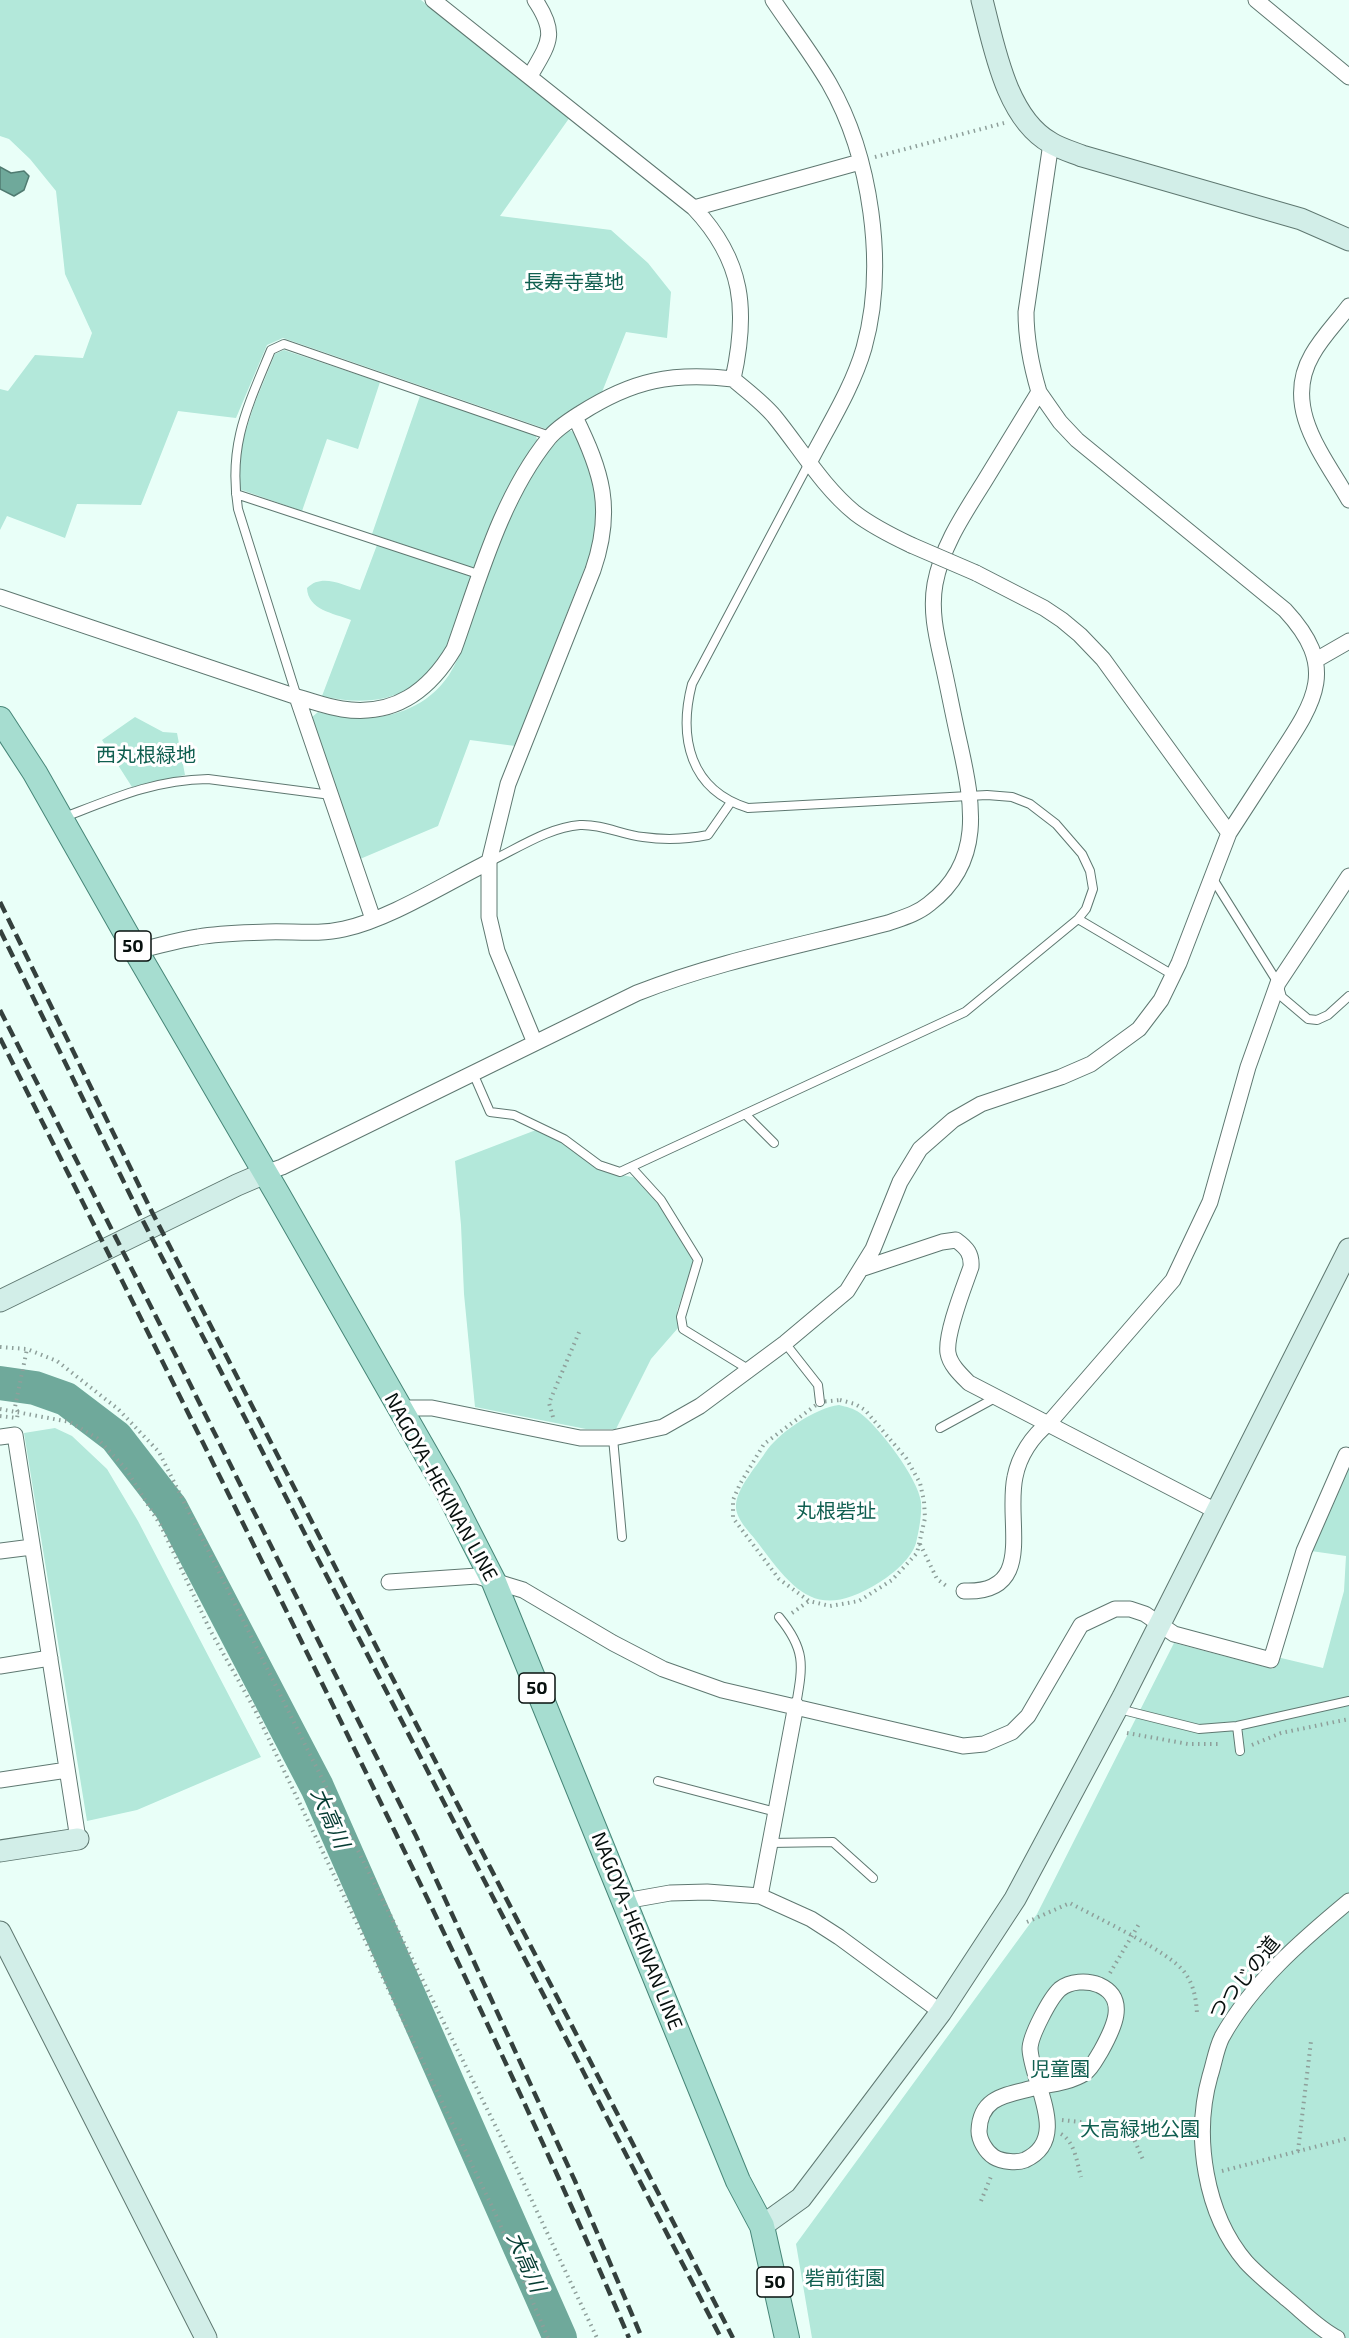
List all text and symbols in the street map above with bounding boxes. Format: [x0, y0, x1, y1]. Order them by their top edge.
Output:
park label: 長寿寺墓地 [524, 270, 624, 294]
park label: 西丸根緑地 [96, 743, 196, 767]
road number: 50 [115, 931, 151, 961]
street label: NAGOYA-HEKINAN LINE [379, 1389, 503, 1585]
park label: 丸根砦址 [796, 1499, 876, 1523]
road number: 50 [519, 1673, 555, 1703]
water label: 大高川 [306, 1784, 354, 1852]
street label: NAGOYA-HEKINAN LINE [586, 1829, 688, 2033]
street label: つつじの道 [1203, 1932, 1285, 2024]
park label: 児童園 [1030, 2057, 1090, 2081]
park label: 大高緑地公園 [1080, 2117, 1200, 2141]
water label: 大高川 [502, 2228, 550, 2296]
park label: 砦前街園 [805, 2266, 885, 2290]
road number: 50 [757, 2267, 793, 2297]

